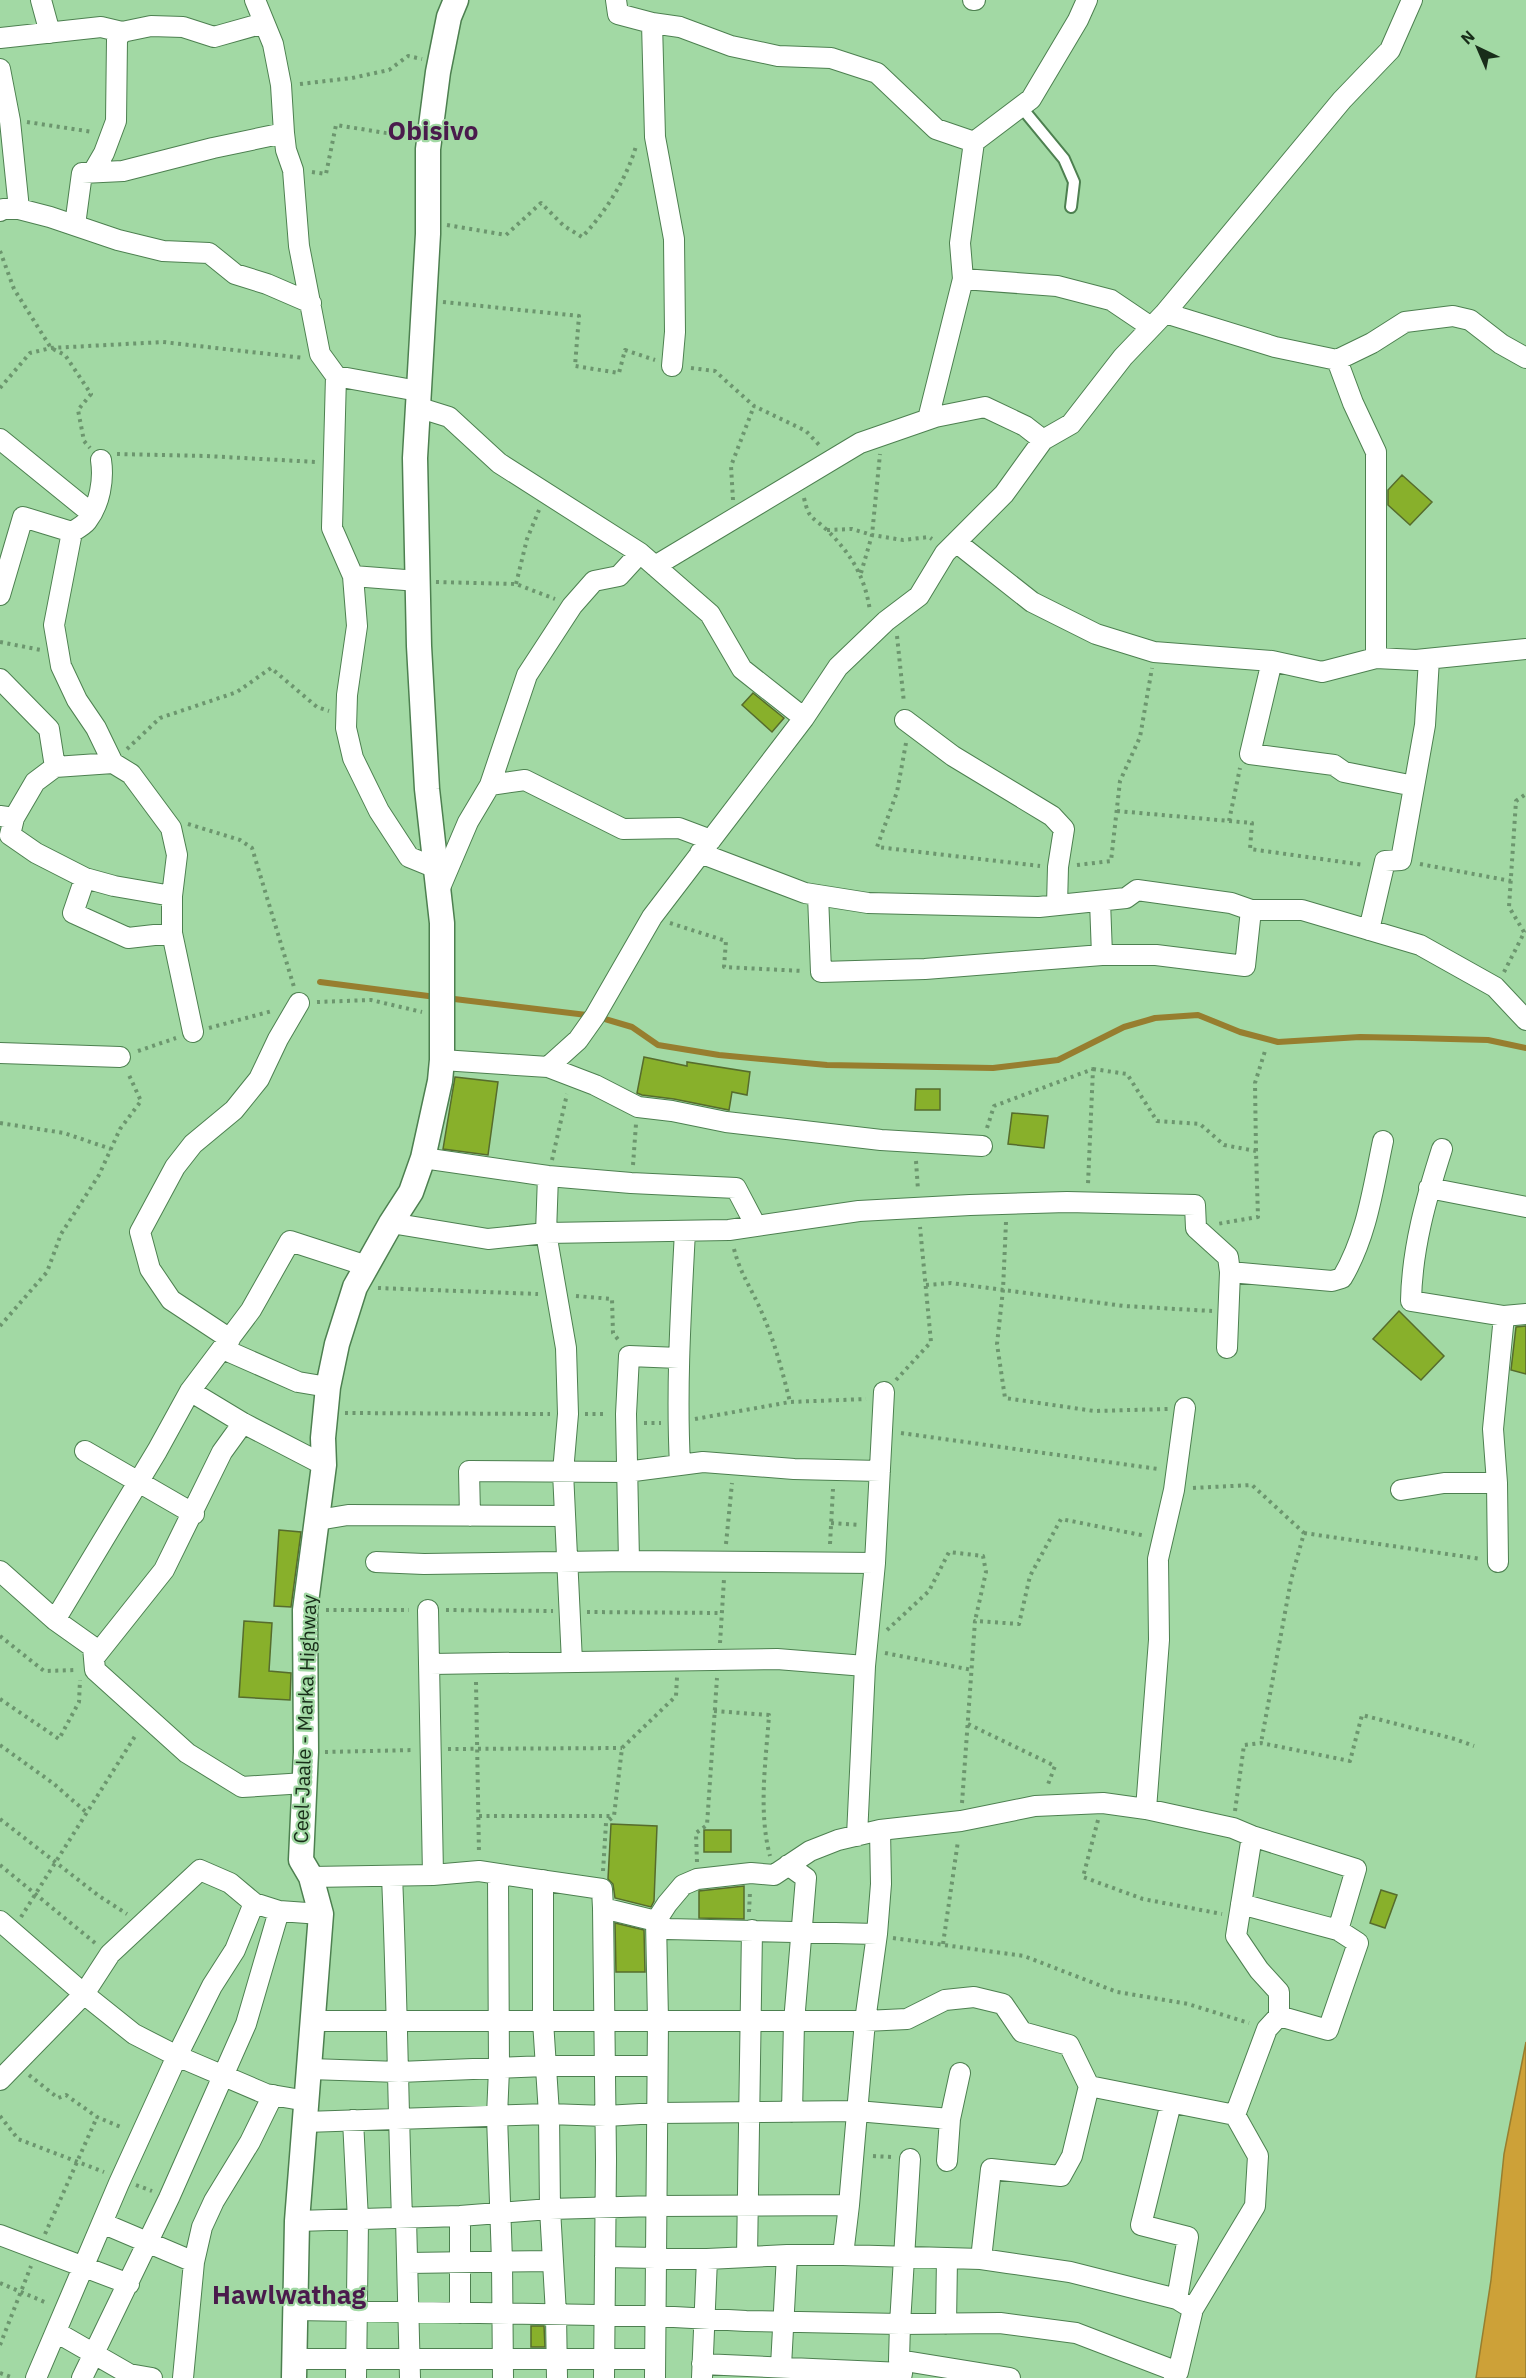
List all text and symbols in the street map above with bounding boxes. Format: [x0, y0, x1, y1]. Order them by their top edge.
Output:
north arrow [1448, 18, 1508, 78]
text: N [1456, 26, 1479, 48]
district label: Obisivo [388, 113, 478, 147]
street label: Ceel-Jaale - Marka Highway [287, 1594, 322, 1844]
district label: Hawlwathag [212, 2277, 367, 2311]

